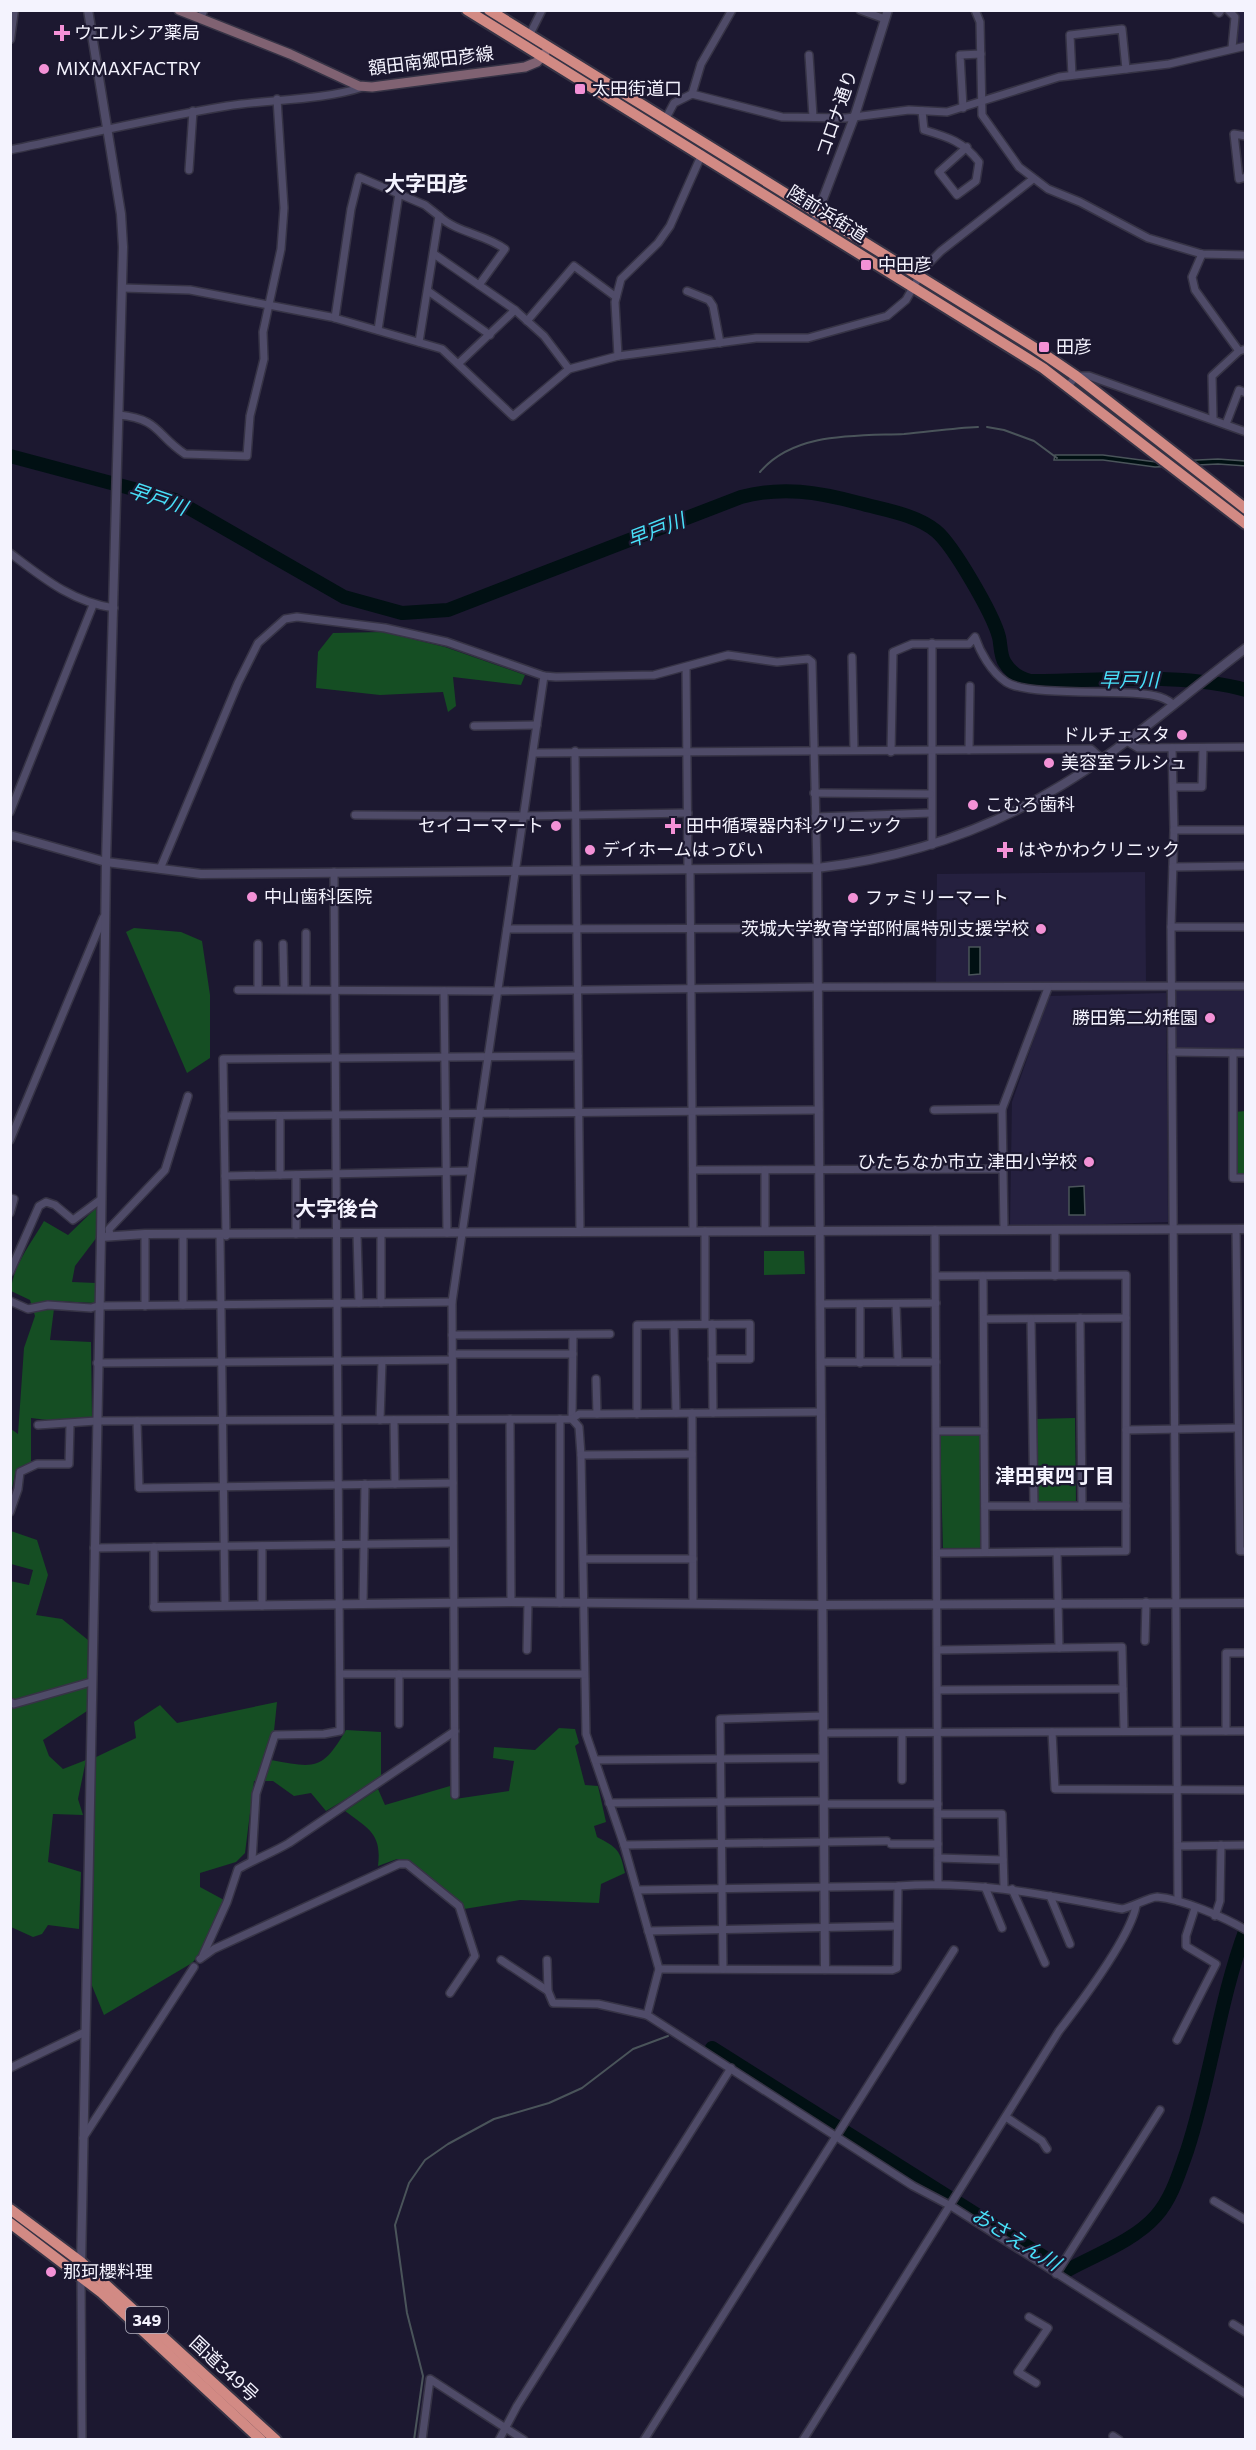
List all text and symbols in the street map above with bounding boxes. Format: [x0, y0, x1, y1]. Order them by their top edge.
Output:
place label: ウエルシア薬局 [74, 21, 200, 43]
marker: ウエルシア薬局 [55, 26, 69, 40]
street label: 額田南郷田彦線 [367, 41, 495, 79]
place label: MIXMAXFACTRY [56, 57, 201, 79]
marker: MIXMAXFACTRY [37, 62, 51, 76]
street label: コロナ通り [811, 67, 861, 159]
place label: 太田街道口 [592, 77, 682, 99]
marker: 太田街道口 [573, 82, 587, 96]
district label: 大字田彦 [384, 170, 468, 195]
street label: 陸前浜街道 [784, 180, 872, 246]
place label: 中田彦 [878, 253, 932, 275]
marker: 中田彦 [859, 258, 873, 272]
place label: 田彦 [1056, 335, 1092, 357]
marker: 田彦 [1037, 340, 1051, 354]
water label: 早戸川 [126, 477, 192, 520]
water label: 早戸川 [623, 506, 690, 551]
water label: 早戸川 [1099, 667, 1161, 691]
place label: ドルチェスタ [1062, 723, 1170, 745]
marker: ドルチェスタ [1175, 728, 1189, 742]
place label: 美容室ラルシュ [1061, 751, 1187, 773]
marker: 美容室ラルシュ [1042, 756, 1056, 770]
place label: こむろ歯科 [985, 793, 1075, 815]
marker: こむろ歯科 [966, 798, 980, 812]
place label: セイコーマート [418, 814, 544, 836]
place label: 田中循環器内科クリニック [686, 814, 902, 836]
marker: 田中循環器内科クリニック [664, 817, 682, 835]
marker: セイコーマート [549, 819, 563, 833]
place label: デイホームはっぴい [602, 838, 763, 860]
place label: はやかわクリニック [1018, 838, 1180, 860]
marker: はやかわクリニック [996, 841, 1014, 859]
marker: デイホームはっぴい [583, 843, 597, 857]
place label: 中山歯科医院 [264, 885, 372, 907]
place label: ファミリーマート [865, 886, 1009, 908]
marker: 中山歯科医院 [245, 890, 259, 904]
marker: ファミリーマート [846, 891, 860, 905]
place label: 茨城大学教育学部附属特別支援学校 [741, 917, 1029, 939]
marker: 茨城大学教育学部附属特別支援学校 [1034, 922, 1048, 936]
place label: 勝田第二幼稚園 [1072, 1006, 1198, 1028]
marker: 勝田第二幼稚園 [1203, 1011, 1217, 1025]
place label: ひたちなか市立 津田小学校 [858, 1150, 1077, 1172]
marker: ひたちなか市立 津田小学校 [1082, 1155, 1096, 1169]
district label: 大字後台 [295, 1195, 379, 1220]
district label: 津田東四丁目 [995, 1463, 1115, 1487]
water label: おさえん川 [968, 2201, 1067, 2276]
place label: 那珂櫻料理 [63, 2260, 153, 2282]
marker: 那珂櫻料理 [44, 2265, 58, 2279]
road number: 349 [126, 2307, 168, 2333]
street label: 国道349号 [186, 2331, 264, 2406]

